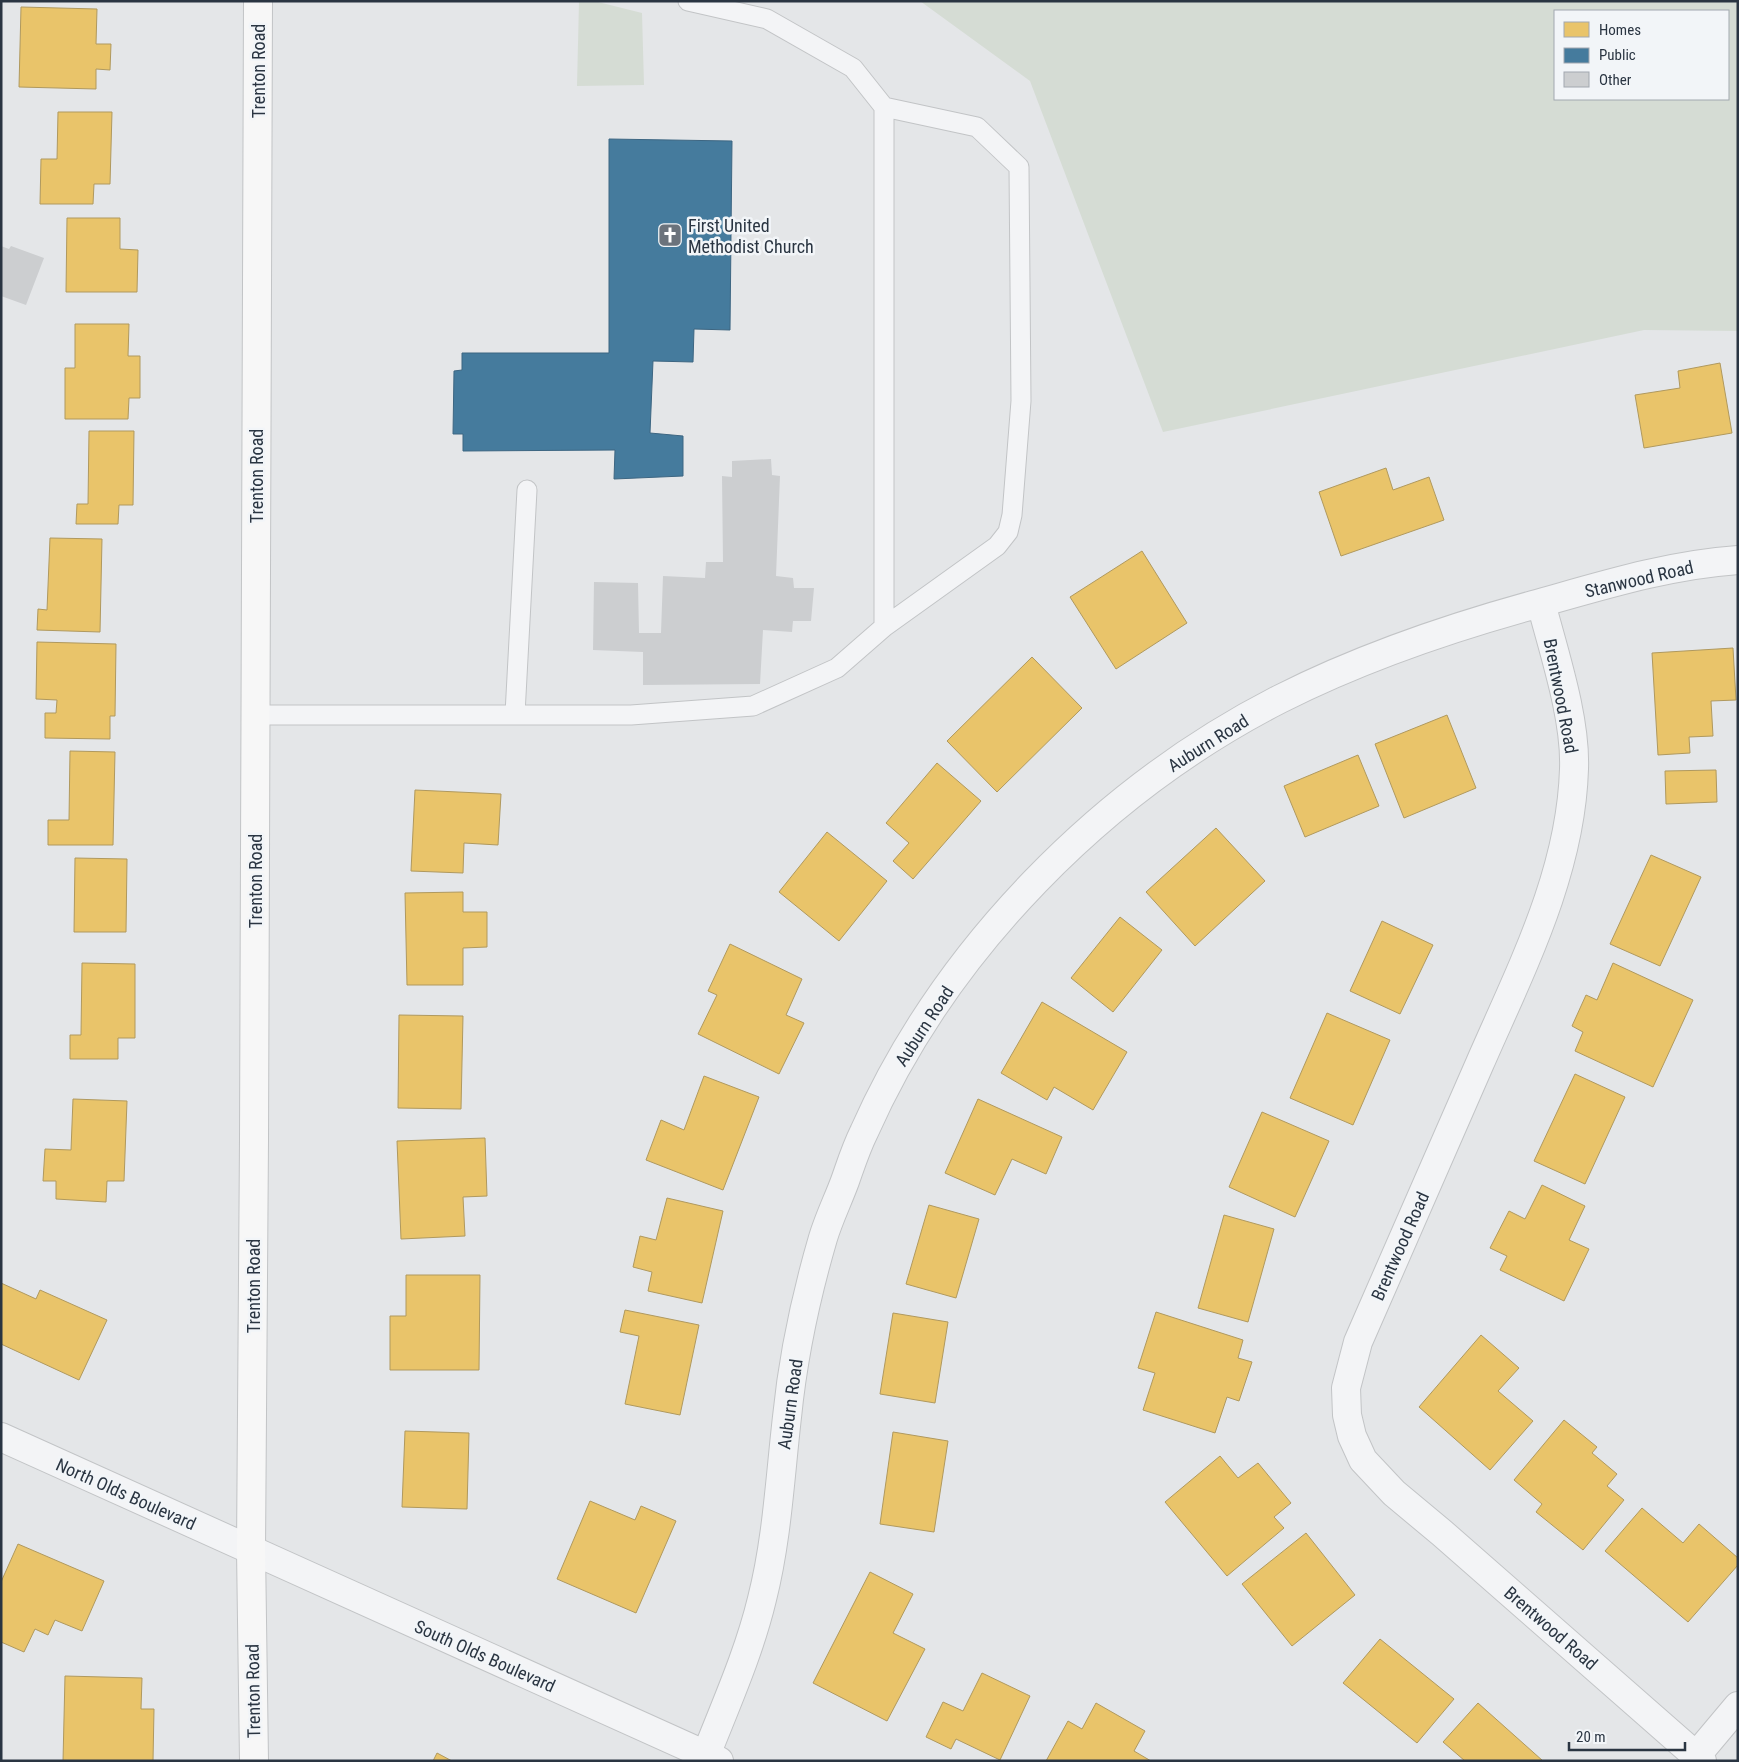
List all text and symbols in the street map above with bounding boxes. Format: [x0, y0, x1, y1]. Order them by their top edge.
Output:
legend [1554, 10, 1729, 100]
text: Homes [1599, 21, 1641, 39]
street label: Trenton Road [248, 24, 269, 118]
text: Public [1599, 46, 1636, 64]
text: Other [1599, 71, 1632, 89]
place label: First United Methodist Church [688, 215, 814, 257]
church icon: First United Methodist Church [657, 222, 683, 248]
street label: Trenton Road [246, 429, 267, 523]
street label: Stanwood Road [1583, 556, 1695, 602]
street label: Brentwood Road [1540, 637, 1582, 755]
street label: Auburn Road [1164, 710, 1252, 776]
street label: Trenton Road [245, 834, 266, 928]
street label: Auburn Road [890, 982, 958, 1070]
street label: Brentwood Road [1367, 1188, 1433, 1304]
street label: Trenton Road [243, 1239, 264, 1333]
street label: Auburn Road [773, 1357, 807, 1451]
street label: North Olds Boulevard [53, 1454, 199, 1534]
street label: Brentwood Road [1500, 1582, 1602, 1674]
street label: South Olds Boulevard [411, 1616, 559, 1696]
street label: Trenton Road [242, 1644, 264, 1738]
scale bar [1569, 1720, 1685, 1752]
text: 20 m [1576, 1728, 1606, 1746]

